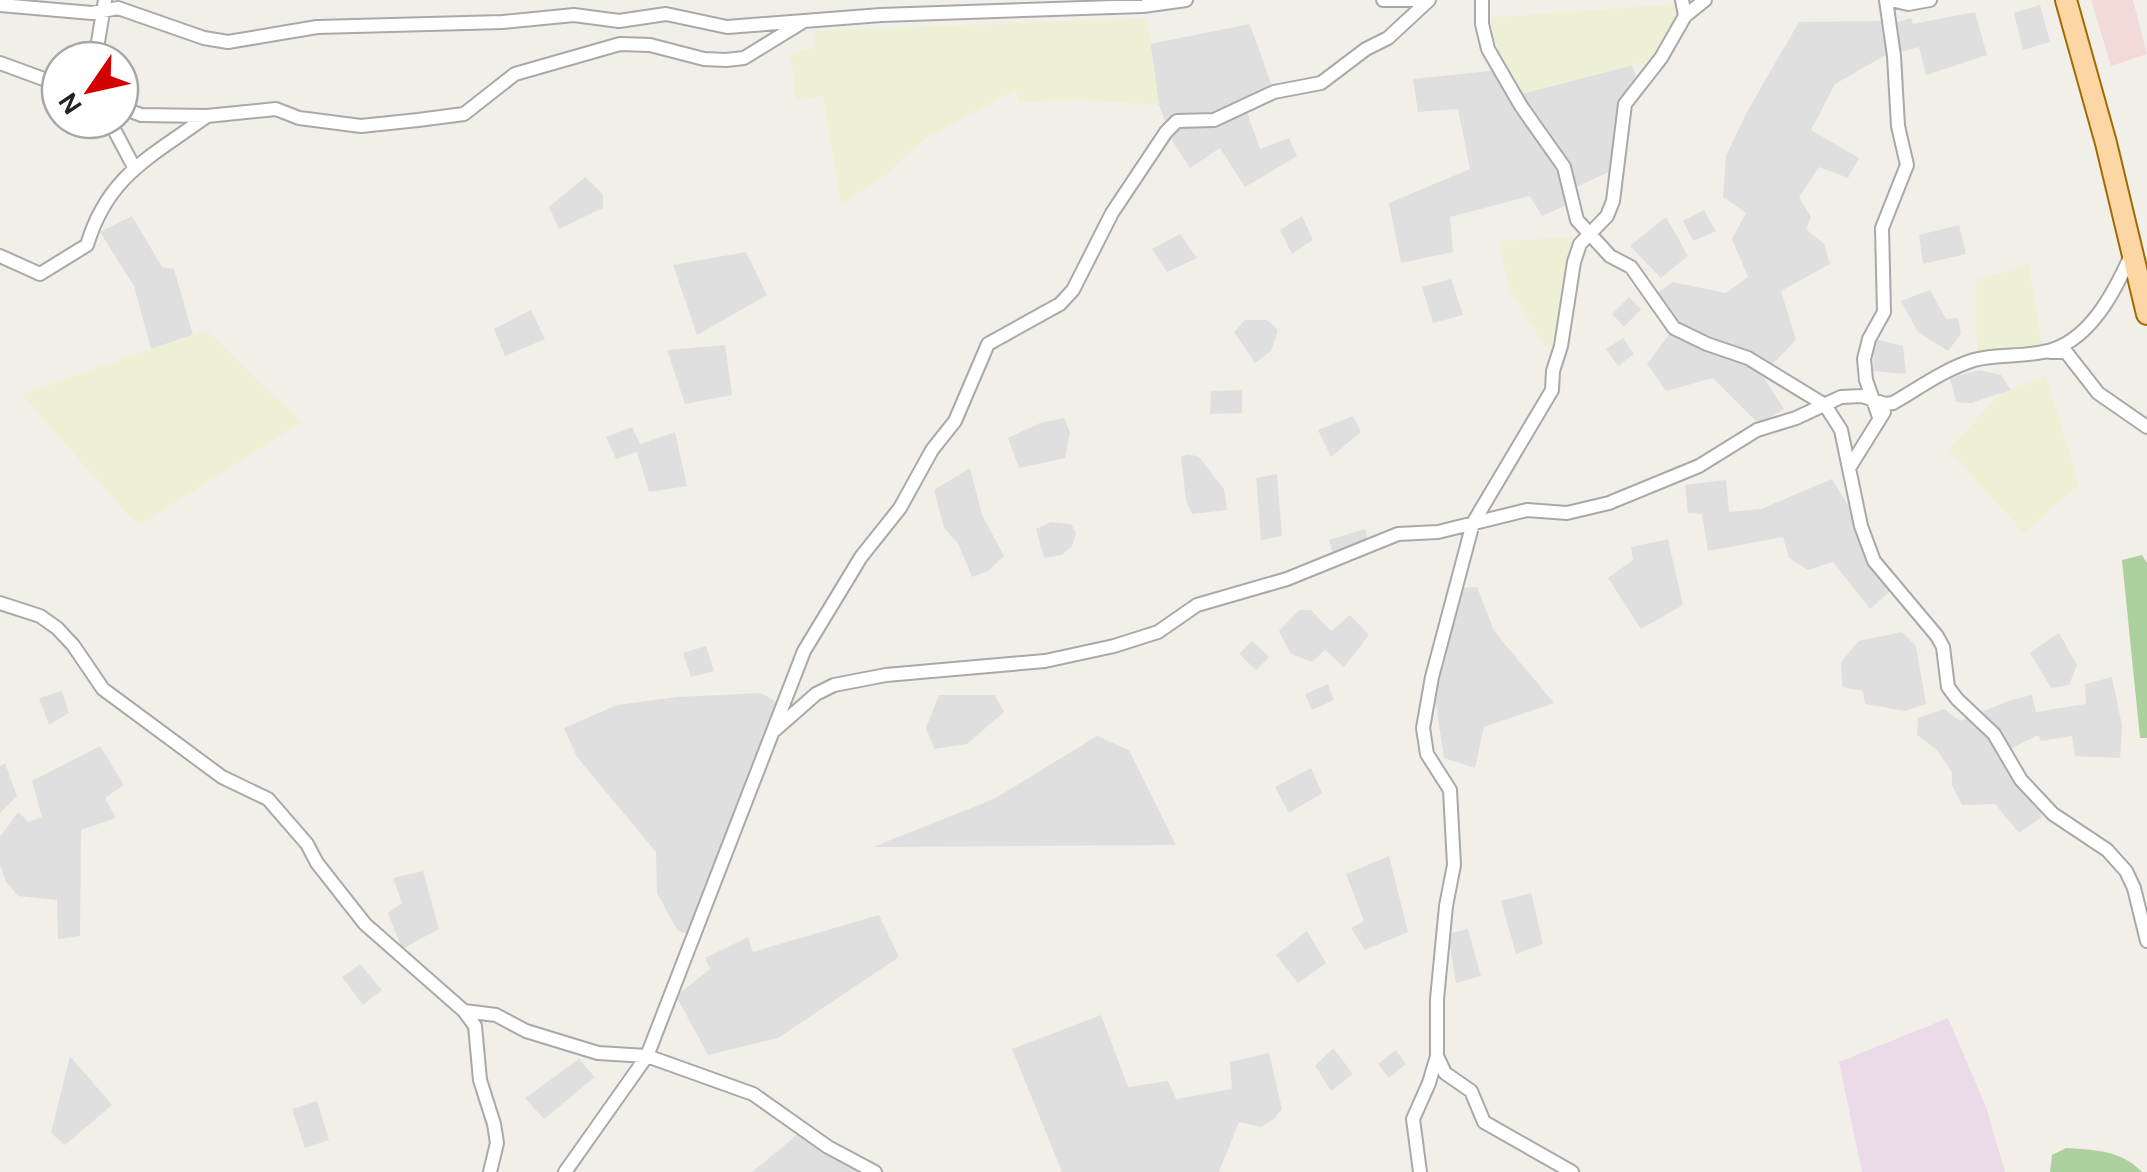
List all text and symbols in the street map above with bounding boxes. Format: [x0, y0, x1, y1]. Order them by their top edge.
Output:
north arrow [40, 40, 140, 140]
text: N [50, 86, 89, 121]

